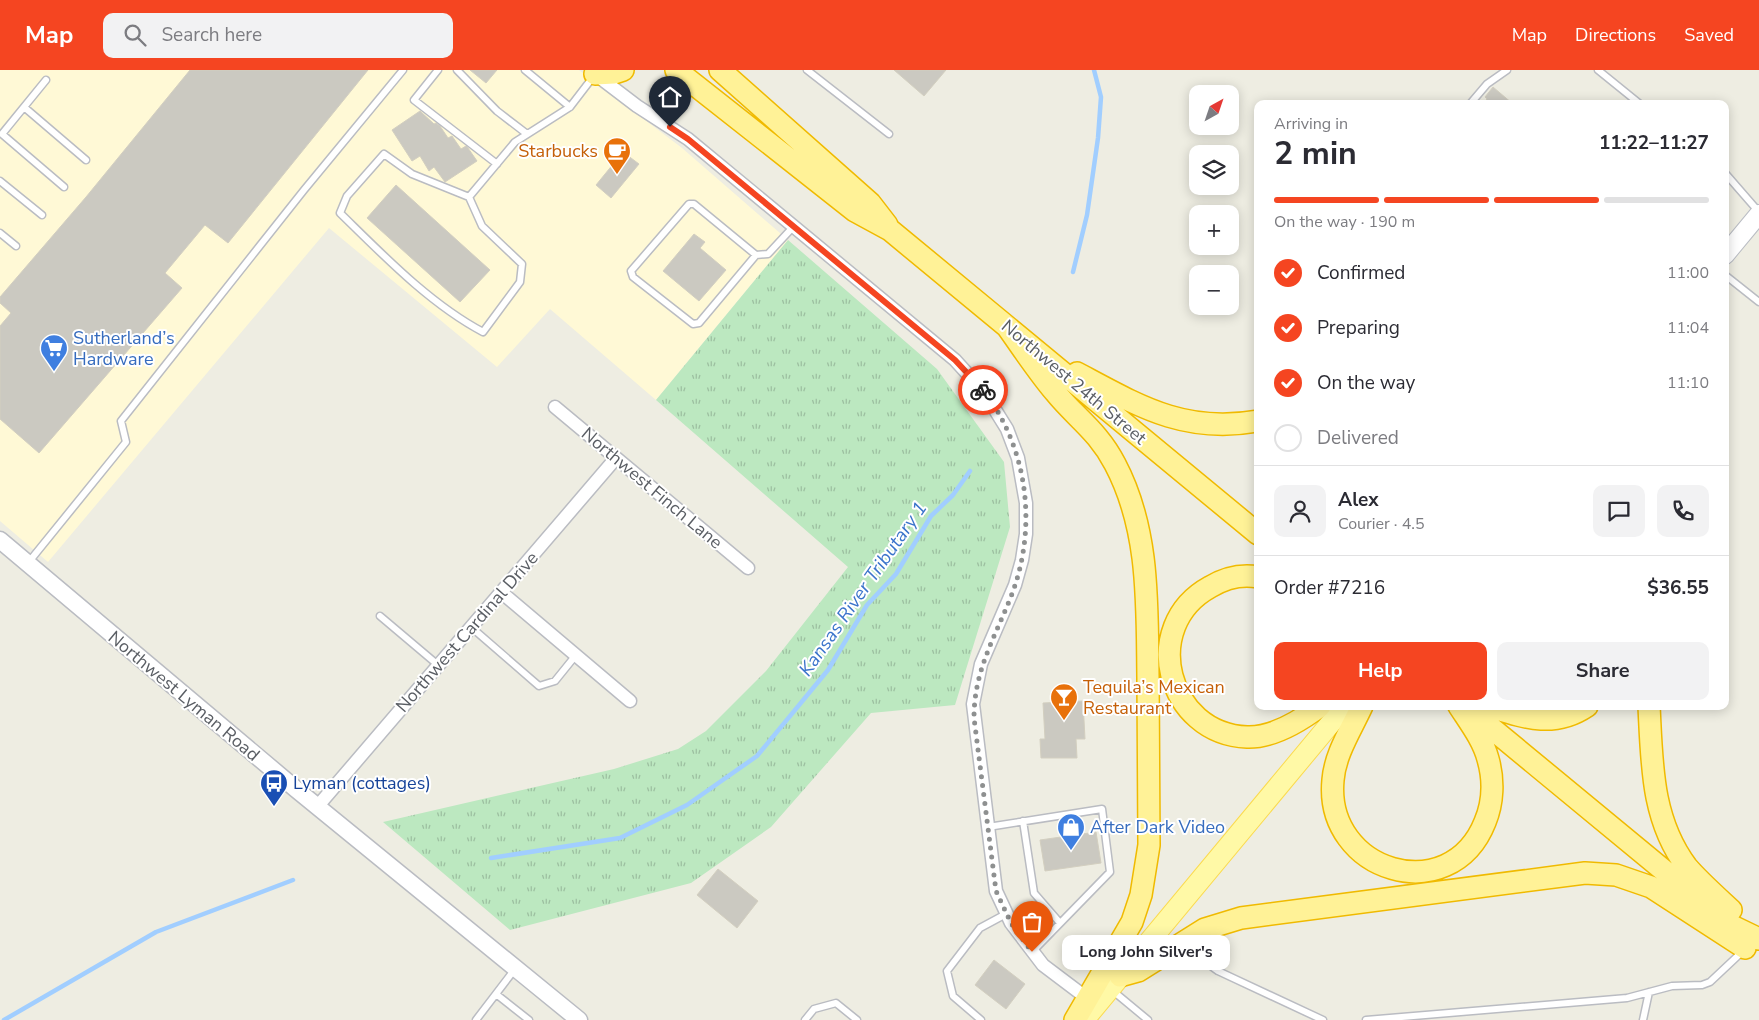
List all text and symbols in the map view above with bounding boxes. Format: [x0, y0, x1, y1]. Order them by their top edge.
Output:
search box [103, 13, 453, 58]
text: Map [25, 19, 73, 51]
icon: search [121, 21, 149, 49]
text: Search here [161, 22, 262, 48]
text: Map [1512, 23, 1547, 47]
text: Directions [1575, 23, 1656, 47]
text: Saved [1684, 23, 1734, 47]
pin [649, 76, 691, 127]
icon: home [656, 83, 684, 111]
north arrow [1189, 85, 1239, 135]
map controls [1189, 85, 1239, 315]
text: Arriving in [1274, 113, 1348, 135]
text: 11:22–11:27 [1599, 130, 1709, 156]
text: 2 min [1274, 132, 1357, 175]
cafe icon: Starbucks [602, 136, 632, 175]
place label: Starbucks [518, 139, 598, 163]
button: layers [1189, 145, 1239, 195]
button: + [1189, 205, 1239, 255]
text: On the way · 190 m [1274, 211, 1415, 233]
icon: check [1274, 259, 1302, 287]
text: Confirmed [1317, 260, 1405, 286]
text: 11:00 [1667, 262, 1709, 284]
button: − [1189, 265, 1239, 315]
street label: Northwest 24th Street [996, 314, 1152, 450]
icon: check [1274, 314, 1302, 342]
text: Preparing [1317, 315, 1400, 341]
text: 11:04 [1667, 317, 1709, 339]
place label: Sutherland’s Hardware [73, 326, 175, 371]
supermarket icon: Sutherland’s Hardware [39, 333, 69, 372]
courier [958, 365, 1008, 415]
icon: check [1274, 369, 1302, 397]
text: On the way [1317, 370, 1415, 396]
text: 11:10 [1667, 372, 1709, 394]
icon: bike [969, 376, 997, 404]
street label: Northwest Finch Lane [576, 422, 728, 554]
text: Delivered [1317, 425, 1399, 451]
button: person [1274, 485, 1326, 537]
button: chat [1593, 485, 1645, 537]
button: phone [1657, 485, 1709, 537]
text: Alex [1338, 487, 1379, 513]
water label: Kansas River Tributary 1 [793, 497, 933, 681]
text: Courier · 4.5 [1338, 513, 1424, 535]
street label: Northwest Cardinal Drive [391, 547, 543, 717]
text: Order #7216 [1274, 575, 1385, 601]
text: $36.55 [1647, 575, 1709, 601]
street label: Northwest Lyman Road [103, 626, 265, 766]
button: Help [1274, 642, 1487, 700]
button: Share [1497, 642, 1709, 700]
place label: Tequila’s Mexican Restaurant [1083, 675, 1225, 720]
bar icon: Tequila’s Mexican Restaurant [1049, 682, 1079, 721]
bus stop icon: Lyman (cottages) [259, 768, 289, 807]
place label: Lyman (cottages) [293, 771, 431, 795]
shop icon: After Dark Video [1056, 812, 1086, 851]
place label: After Dark Video [1090, 815, 1225, 839]
pin [1011, 901, 1053, 952]
icon: bag [1018, 908, 1046, 936]
callout: Long John Silver's [1062, 934, 1230, 970]
text: Long John Silver's [1079, 941, 1213, 963]

